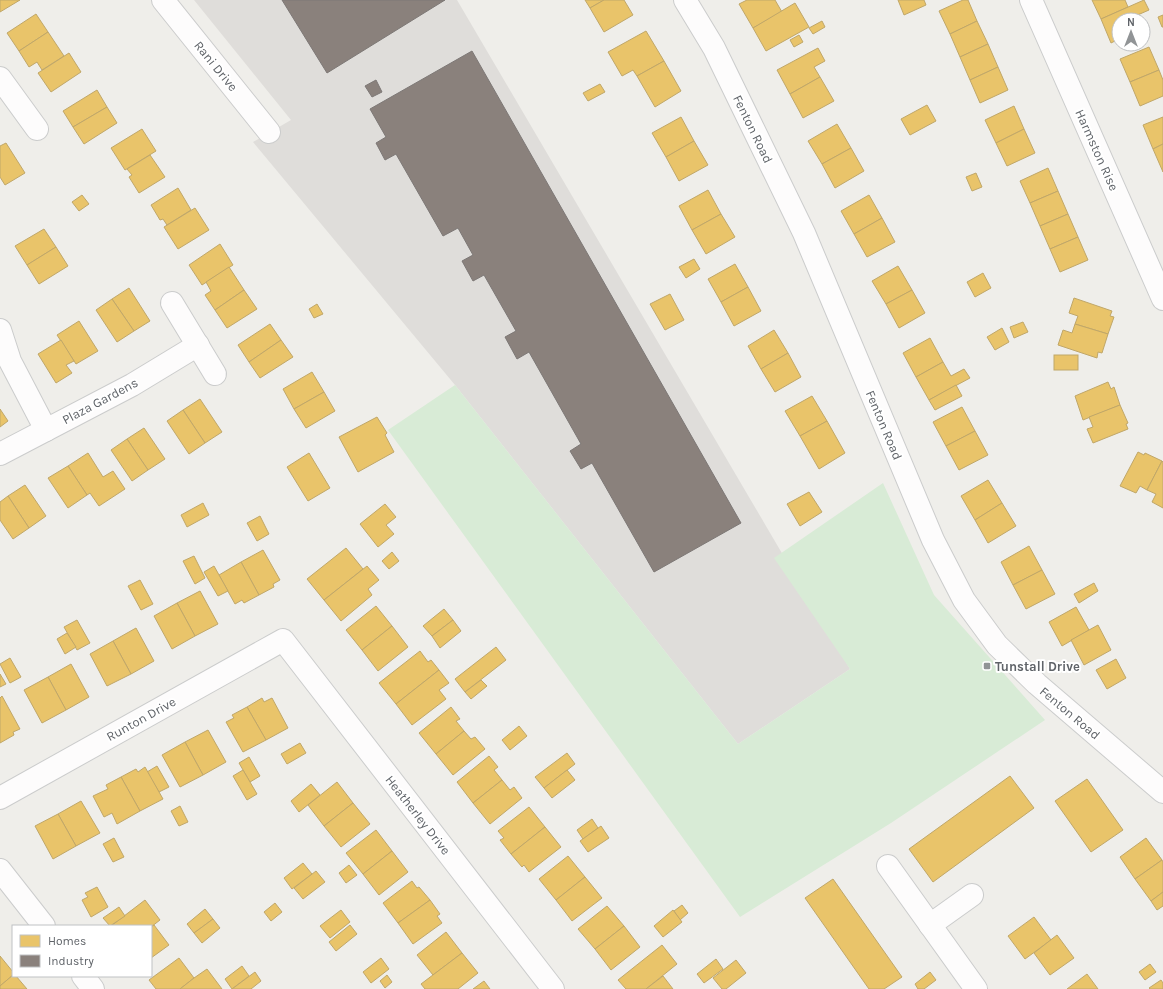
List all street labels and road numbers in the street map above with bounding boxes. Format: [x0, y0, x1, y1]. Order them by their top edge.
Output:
street label: Rani Drive [191, 38, 241, 94]
street label: Fenton Road [730, 93, 776, 165]
street label: Harmston Rise [1072, 107, 1122, 193]
street label: Plaza Gardens [60, 375, 141, 427]
street label: Fenton Road [863, 388, 905, 462]
street label: Fenton Road [1037, 684, 1103, 742]
street label: Runton Drive [104, 694, 179, 744]
street label: Heatherley Drive [382, 772, 454, 858]

